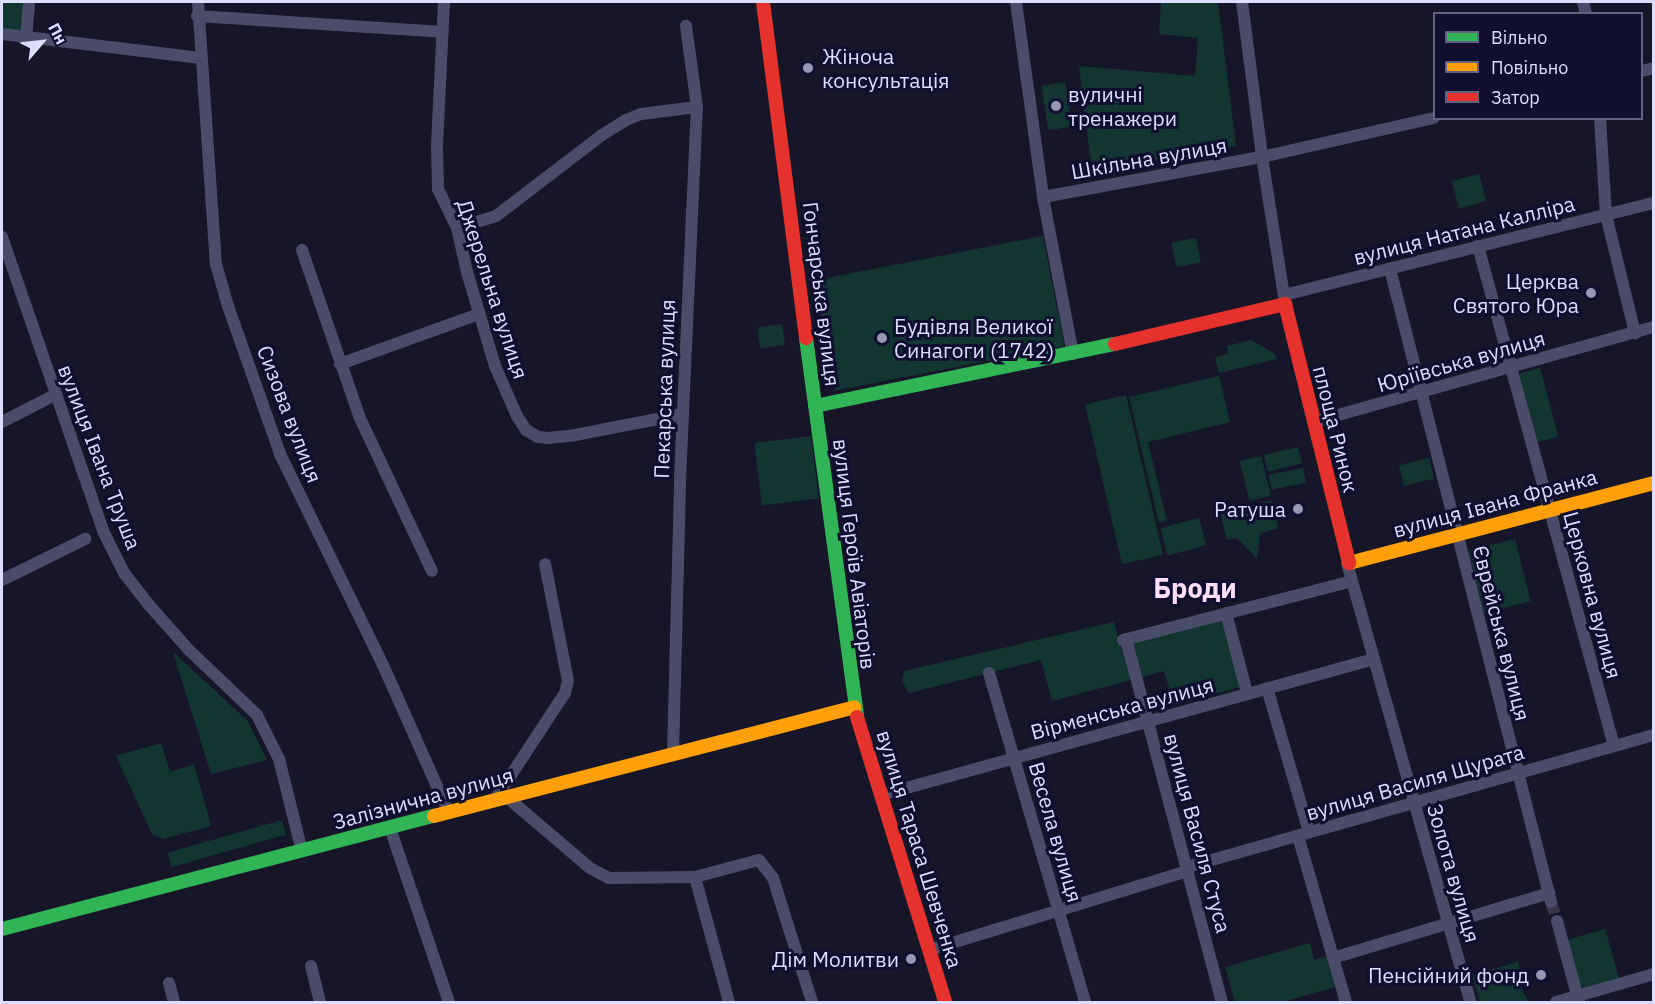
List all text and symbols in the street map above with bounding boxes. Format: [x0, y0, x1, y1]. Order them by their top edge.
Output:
north arrow [12, 12, 72, 72]
legend [1433, 12, 1643, 120]
text: Пн [44, 20, 72, 48]
text: Вільно [1491, 26, 1547, 49]
place label: Жіноча консультація [822, 43, 949, 93]
text: Повільно [1491, 56, 1568, 79]
marker: Жіноча консультація [799, 59, 817, 77]
place label: вуличні тренажери [1068, 81, 1177, 131]
text: Затор [1491, 86, 1540, 109]
marker: вуличні тренажери [1049, 99, 1063, 113]
street label: Шкільна вулиця [1069, 132, 1229, 184]
street label: вулиця Натана Калліра [1351, 190, 1577, 270]
street label: Джерельна вулиця [452, 196, 534, 382]
street label: Гончарська вулиця [798, 200, 846, 388]
place label: Церква Святого Юра [1453, 268, 1579, 318]
marker: Церква Святого Юра [1584, 286, 1598, 300]
street label: Пекарська вулиця [648, 299, 680, 479]
place label: Будівля Великої Синагоги (1742) [894, 313, 1054, 363]
street label: Юріївська вулиця [1374, 325, 1548, 397]
marker: Будівля Великої Синагоги (1742) [875, 331, 889, 345]
street label: Сизова вулиця [252, 342, 328, 486]
street label: вулиця Івана Труша [53, 361, 147, 553]
street label: площа Ринок [1308, 363, 1364, 495]
street label: вулиця Героїв Авіаторів [828, 437, 882, 671]
street label: вулиця Івана Франка [1390, 464, 1600, 542]
place label: Ратуша [1214, 496, 1286, 522]
marker: Ратуша [1291, 502, 1305, 516]
street label: Церковна вулиця [1559, 509, 1627, 681]
street label: Єврейська вулиця [1468, 543, 1536, 723]
district label: Броди [1153, 572, 1237, 604]
street label: Вірменська вулиця [1028, 671, 1216, 745]
street label: вулиця Тараса Шевченка [872, 727, 968, 971]
street label: вулиця Василя Стуса [1159, 730, 1237, 936]
street label: вулиця Василя Щурата [1303, 739, 1527, 825]
street label: Весела вулиця [1024, 759, 1088, 905]
street label: Залізнична вулиця [330, 762, 516, 834]
street label: Золота вулиця [1422, 801, 1486, 945]
place label: Дім Молитви [772, 946, 899, 972]
marker: Дім Молитви [904, 952, 918, 966]
place label: Пенсійний фонд [1368, 962, 1529, 988]
marker: Пенсійний фонд [1534, 968, 1548, 982]

